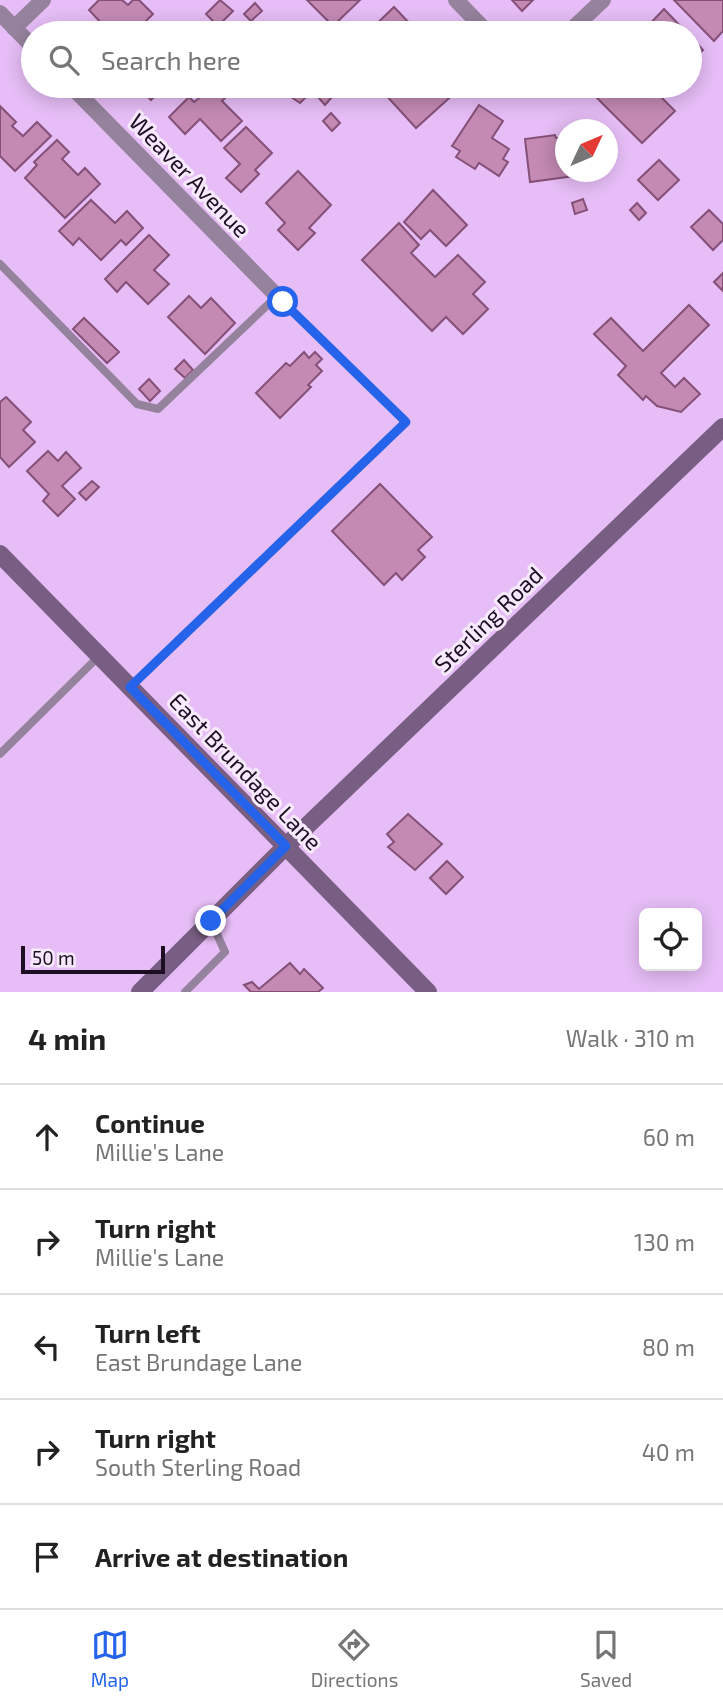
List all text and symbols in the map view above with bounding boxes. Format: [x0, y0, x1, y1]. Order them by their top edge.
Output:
search box [21, 21, 702, 98]
icon: search [45, 41, 83, 79]
text: Search here [101, 44, 241, 75]
street label: Weaver Avenue [124, 107, 256, 243]
north arrow [555, 119, 618, 182]
route start [267, 286, 298, 317]
street label: Sterling Road [428, 560, 548, 678]
street label: East Brundage Lane [164, 687, 328, 855]
route end [195, 905, 226, 936]
map controls [639, 908, 702, 971]
button: locate [639, 908, 702, 971]
scale bar [21, 943, 164, 975]
text: 50 m [32, 946, 75, 969]
text: 4 min [28, 1020, 106, 1056]
text: Walk · 310 m [566, 1024, 695, 1052]
text: Continue [95, 1107, 205, 1138]
icon: ahead [28, 1118, 66, 1156]
text: 60 m [643, 1123, 695, 1151]
text: Millie's Lane [95, 1138, 224, 1166]
text: Turn right [95, 1212, 216, 1243]
icon: right [28, 1223, 66, 1261]
text: 130 m [634, 1228, 695, 1256]
text: Millie's Lane [95, 1243, 224, 1271]
text: Turn left [95, 1317, 201, 1348]
icon: left [28, 1328, 66, 1366]
text: 80 m [642, 1333, 695, 1361]
text: East Brundage Lane [95, 1348, 302, 1376]
text: Turn right [95, 1422, 216, 1453]
icon: right [28, 1433, 66, 1471]
text: 40 m [642, 1438, 695, 1466]
text: South Sterling Road [95, 1453, 301, 1481]
icon: arrive [28, 1538, 66, 1576]
text: Arrive at destination [95, 1541, 348, 1572]
tab: Map [91, 1626, 129, 1691]
tab: Directions [311, 1626, 398, 1691]
tab: Saved [580, 1626, 632, 1691]

